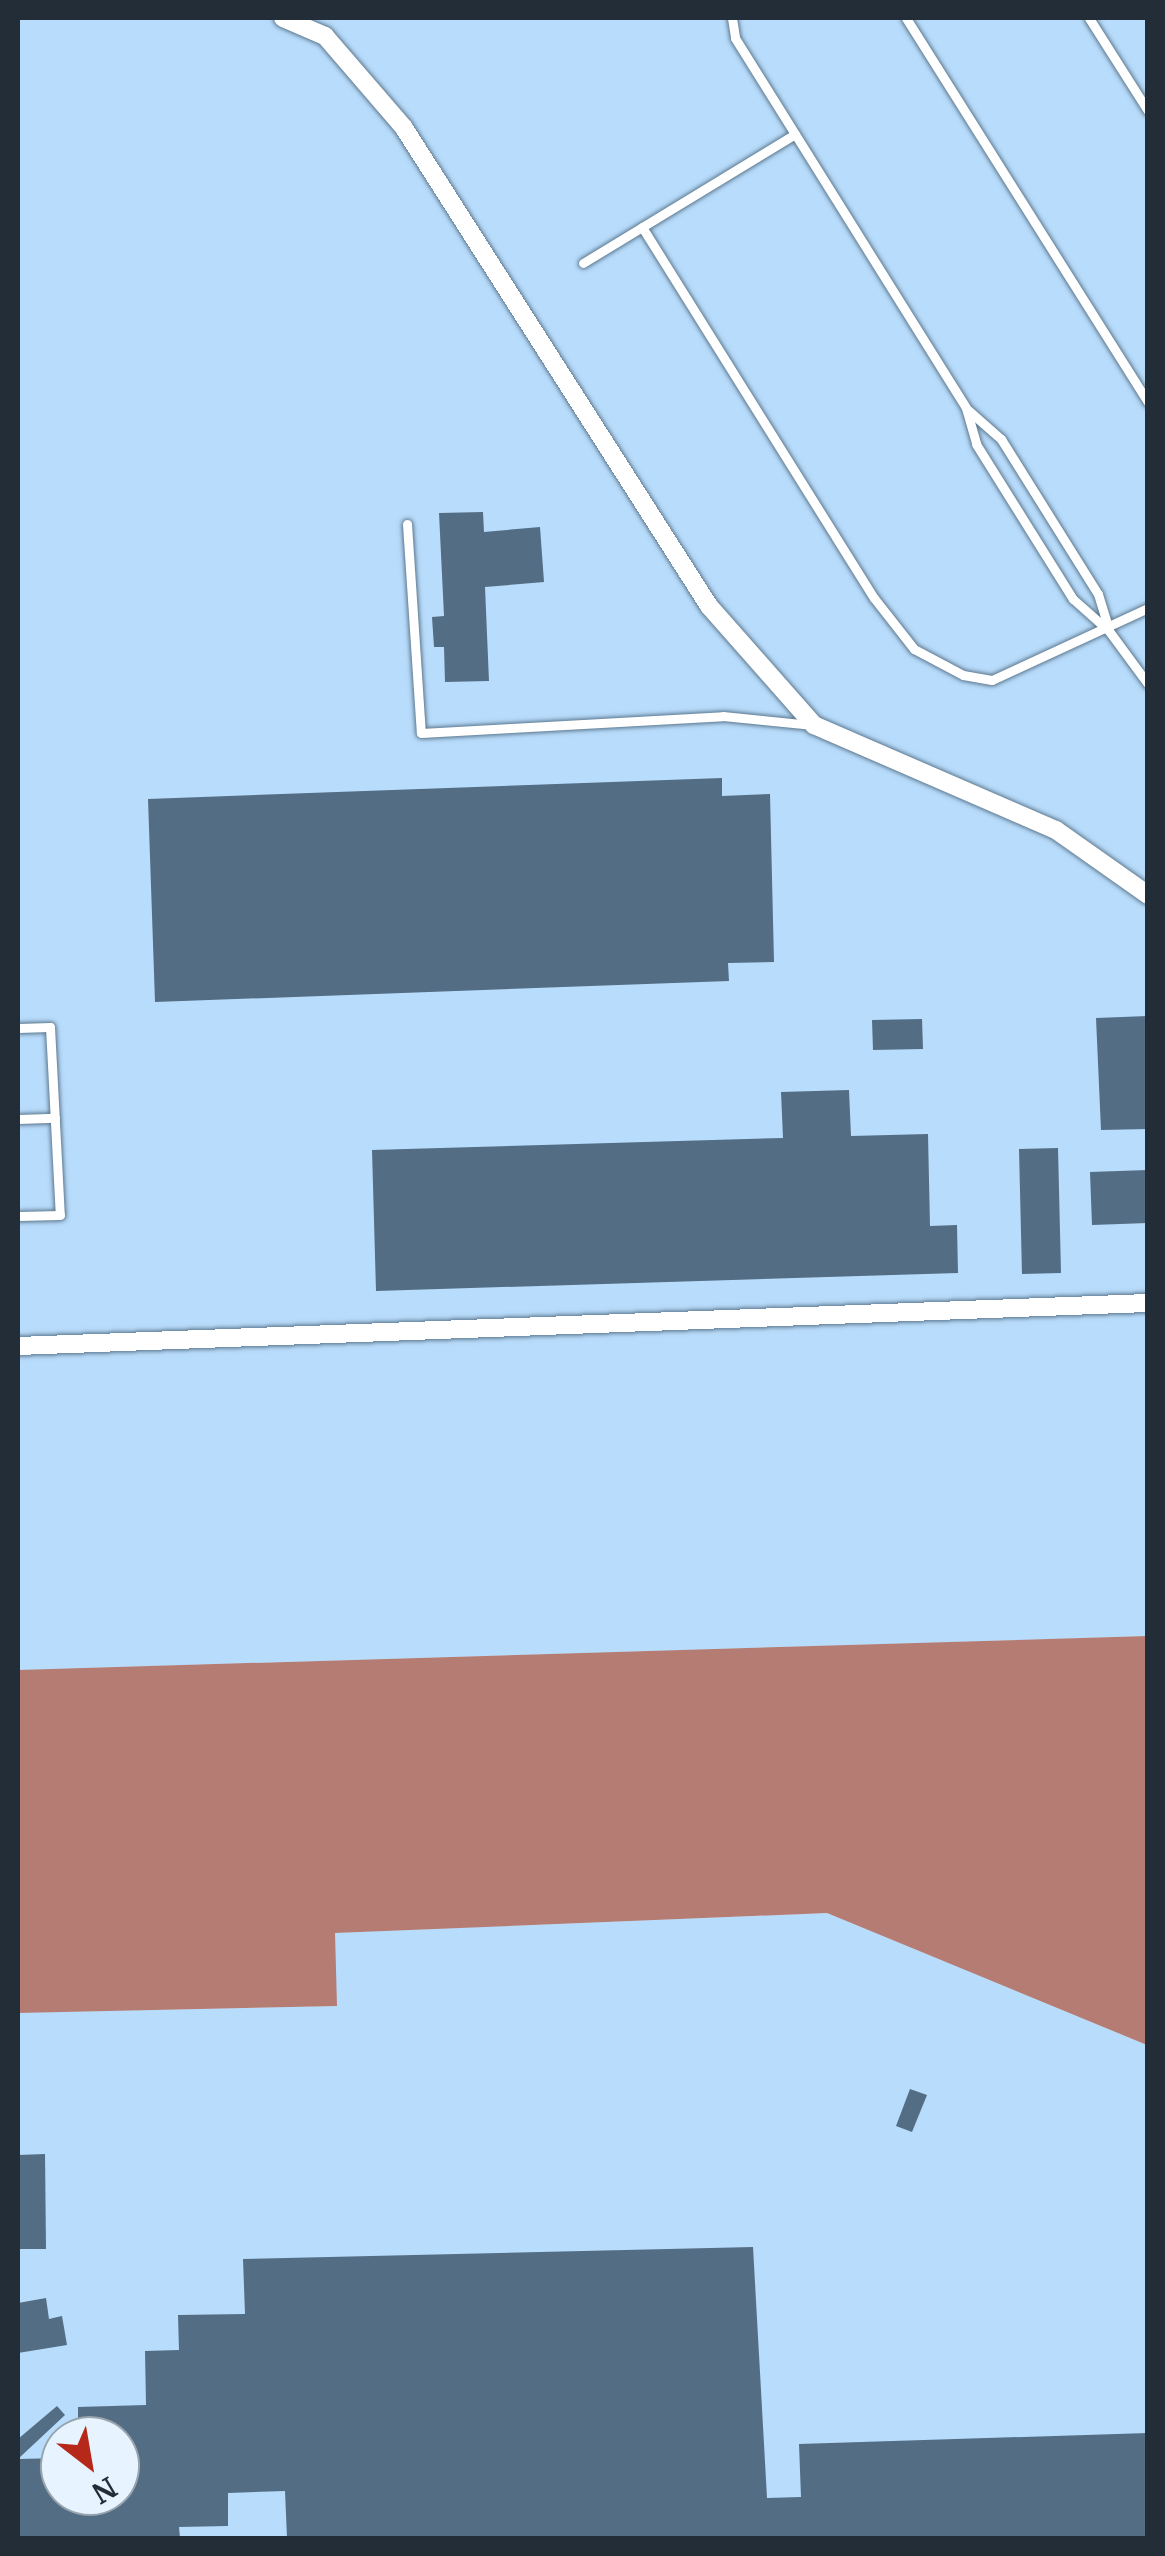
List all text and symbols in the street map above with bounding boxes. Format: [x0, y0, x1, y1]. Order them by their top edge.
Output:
north arrow [40, 2416, 140, 2516]
text: N [86, 2469, 123, 2511]

